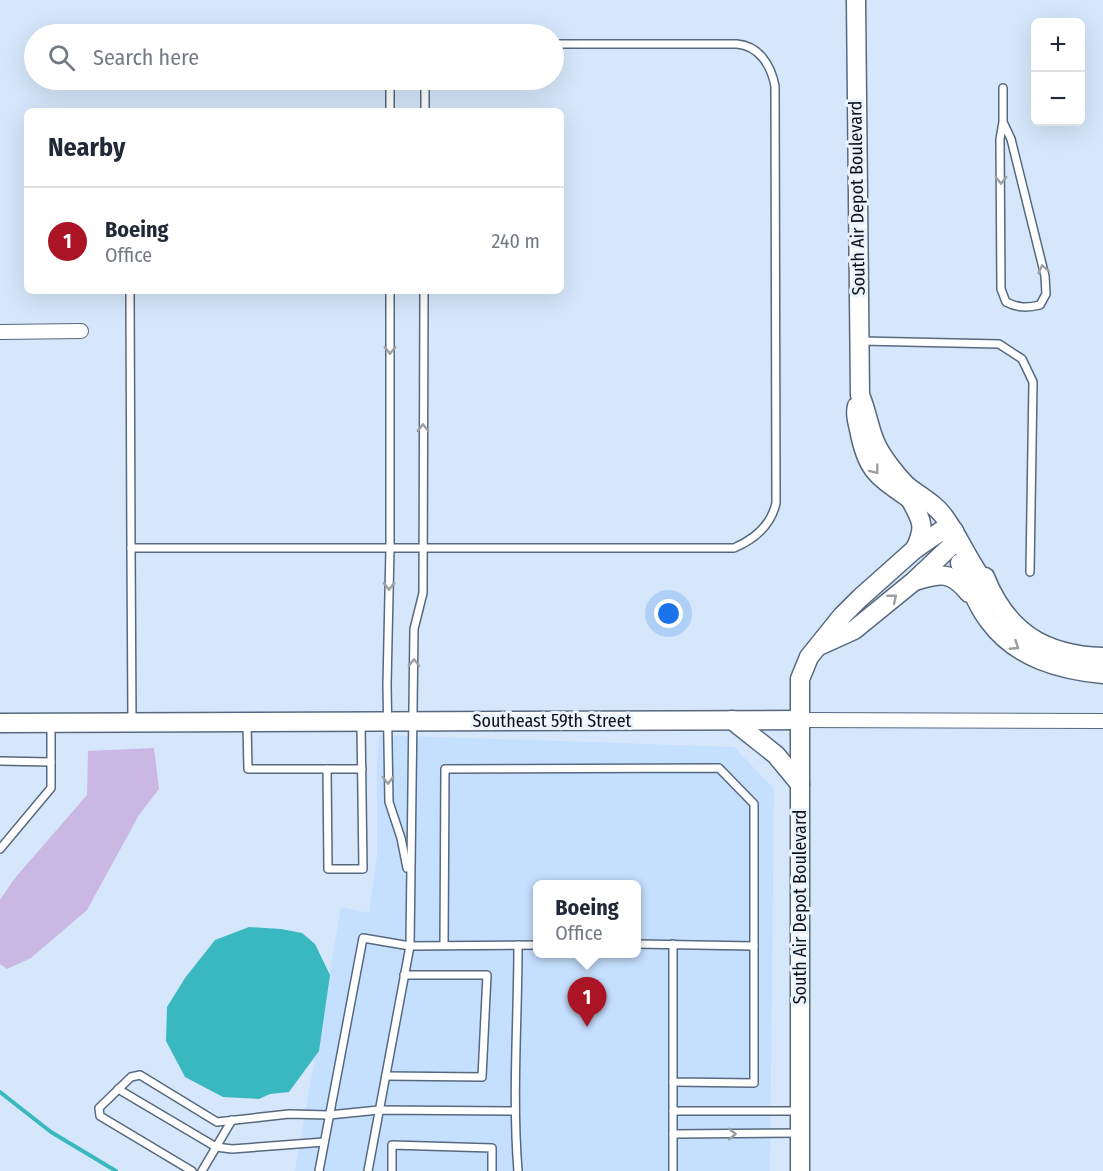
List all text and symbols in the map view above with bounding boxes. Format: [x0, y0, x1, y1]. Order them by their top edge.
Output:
map controls [1031, 18, 1085, 126]
button: + [1031, 18, 1085, 72]
search box [24, 24, 564, 90]
icon: search [45, 41, 78, 74]
text: Search here [93, 44, 199, 71]
button: − [1031, 72, 1085, 126]
street label: South Air Depot Boulevard [844, 100, 870, 296]
text: Nearby [48, 132, 125, 163]
one-way arrow [995, 176, 1007, 185]
text: Boeing [105, 216, 168, 243]
text: 1 [63, 229, 72, 253]
text: 240 m [491, 229, 540, 253]
text: Office [105, 243, 152, 267]
one-way arrow [1037, 265, 1050, 275]
one-way arrow [384, 345, 396, 354]
one-way arrow [417, 423, 429, 432]
one-way arrow [867, 463, 878, 474]
one-way arrow [383, 582, 395, 591]
one-way arrow [886, 595, 897, 606]
your location [654, 599, 683, 628]
one-way arrow [1009, 638, 1019, 650]
one-way arrow [408, 658, 420, 667]
street label: Southeast 59th Street [472, 710, 632, 732]
one-way arrow [382, 776, 394, 785]
street label: South Air Depot Boulevard [789, 810, 811, 1004]
popup [533, 880, 641, 958]
text: Boeing [555, 894, 619, 921]
text: Office [555, 921, 603, 945]
pin: 1 [568, 978, 606, 1027]
one-way arrow [727, 1128, 736, 1140]

